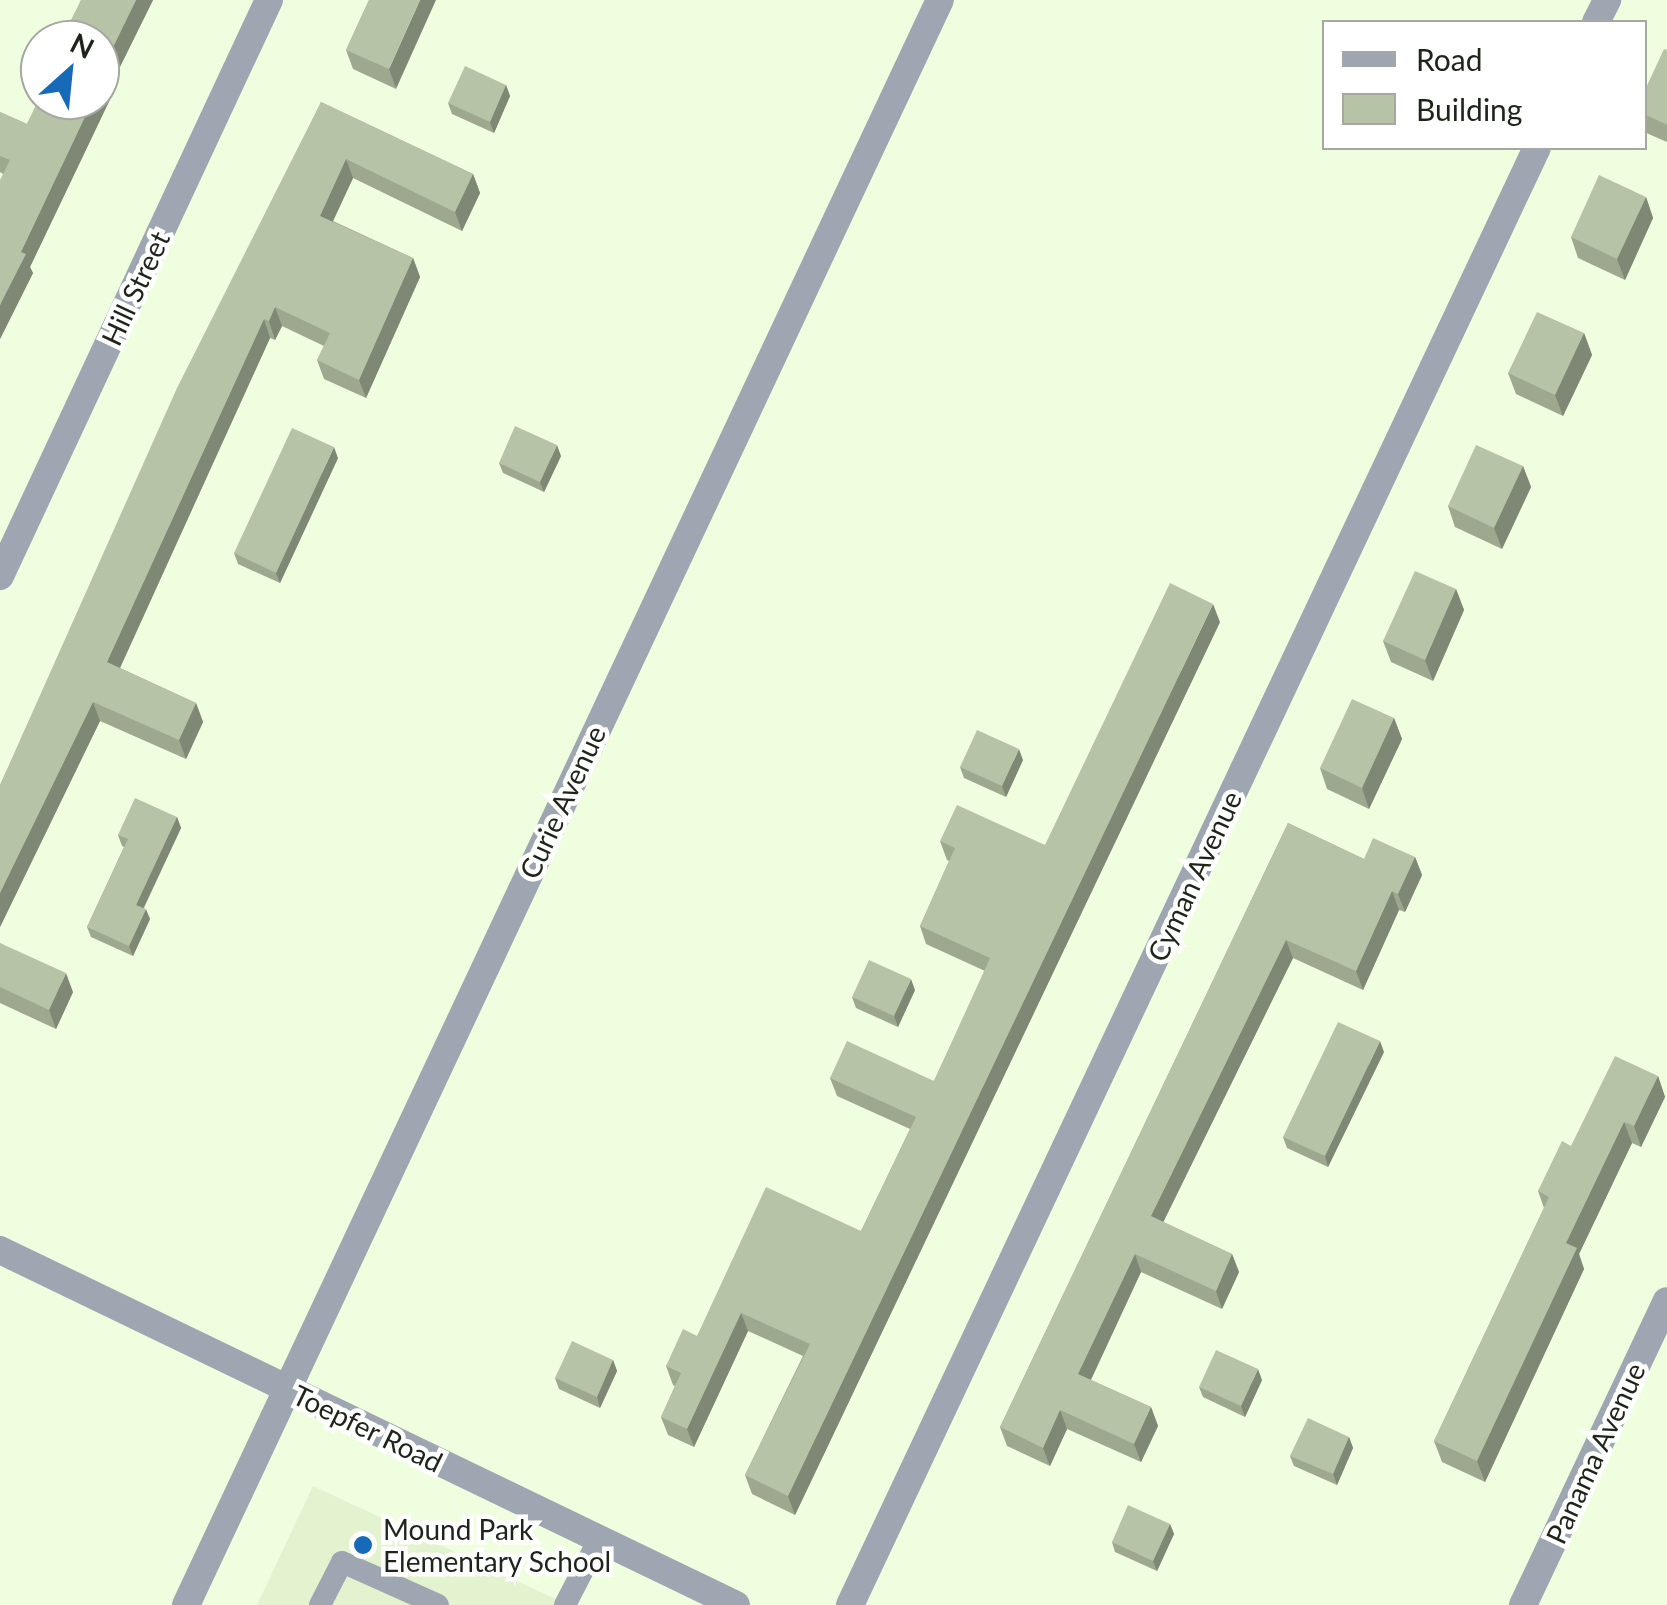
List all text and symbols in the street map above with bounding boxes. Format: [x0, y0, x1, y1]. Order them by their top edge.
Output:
north arrow [20, 20, 120, 120]
legend [1322, 20, 1647, 150]
text: N [65, 25, 100, 65]
text: Road [1416, 41, 1483, 77]
text: Building [1416, 91, 1522, 127]
street label: Hill Street [94, 226, 176, 350]
street label: Curie Avenue [512, 720, 612, 884]
street label: Cyman Avenue [1140, 785, 1248, 967]
street label: Panama Avenue [1538, 1357, 1652, 1549]
street label: Toepfer Road [287, 1377, 449, 1479]
place label: Mound Park Elementary School [383, 1512, 612, 1578]
marker: Mound Park Elementary School [352, 1534, 374, 1556]

